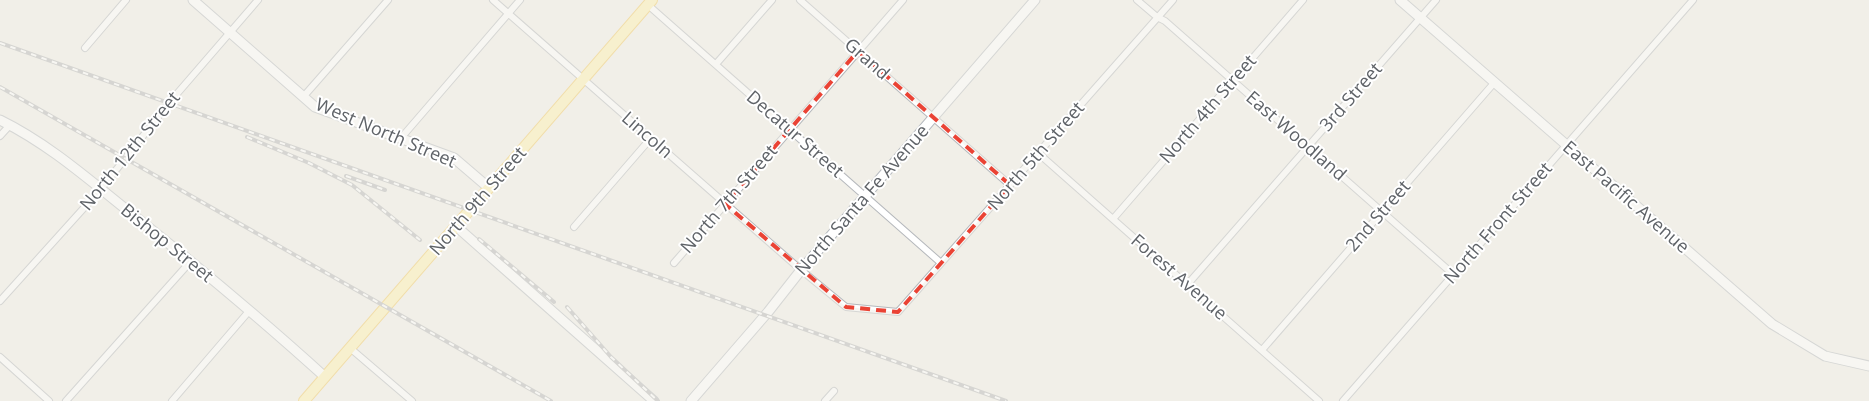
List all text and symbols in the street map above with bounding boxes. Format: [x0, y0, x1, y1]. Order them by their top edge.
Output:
street label: Grand [840, 32, 895, 85]
street label: North 4th Street [1153, 49, 1261, 168]
street label: 3rd Street [1314, 57, 1387, 136]
street label: Decatur Street [742, 84, 849, 182]
street label: East Woodland [1241, 85, 1352, 185]
street label: North 12th Street [74, 86, 185, 215]
street label: West North Street [312, 92, 460, 173]
street label: North 5th Street [981, 96, 1089, 215]
street label: Lincoln [617, 106, 678, 163]
street label: North Santa Fe Avenue [789, 119, 933, 280]
street label: East Pacific Avenue [1558, 135, 1695, 258]
street label: North 7th Street [674, 139, 782, 258]
street label: North 9th Street [423, 141, 531, 260]
street label: North Front Street [1438, 156, 1557, 288]
street label: 2nd Street [1340, 175, 1415, 256]
street label: Bishop Street [116, 197, 219, 287]
street label: Forest Avenue [1127, 228, 1233, 325]

